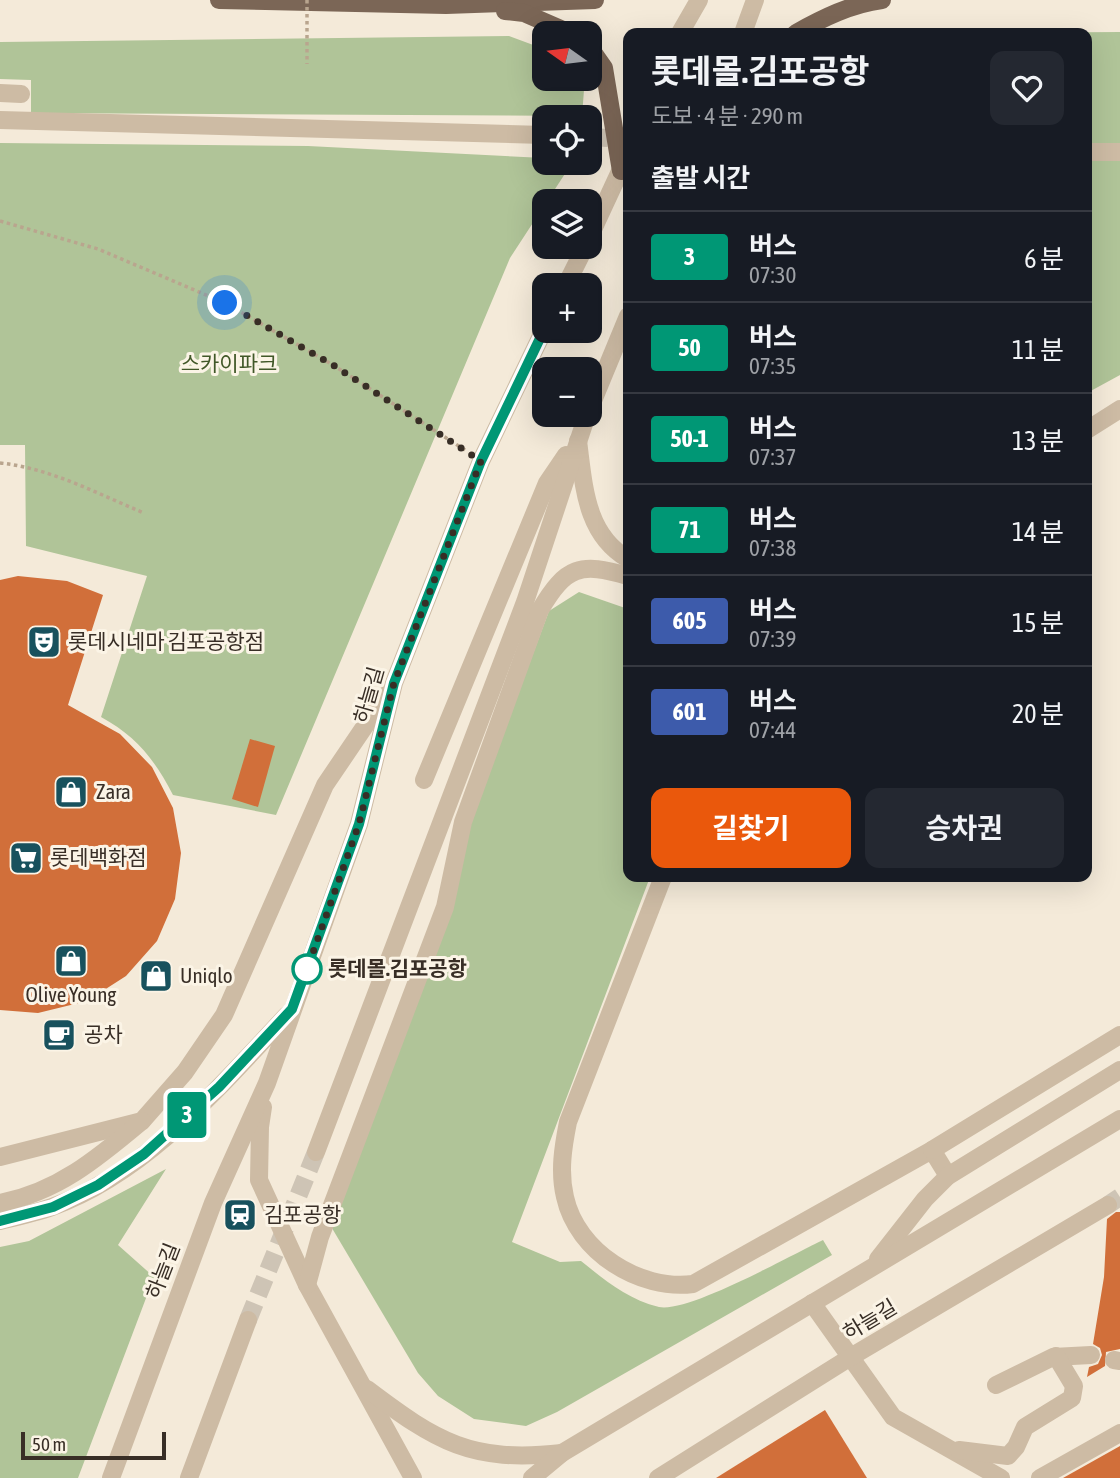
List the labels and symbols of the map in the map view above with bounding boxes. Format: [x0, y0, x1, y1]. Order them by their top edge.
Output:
north arrow [532, 21, 602, 91]
your location [207, 285, 242, 320]
park label: 스카이파크 [181, 351, 277, 375]
theatre icon: 롯데시네마 김포공항점 [25, 623, 63, 661]
place label: 롯데시네마 김포공항점 [68, 629, 264, 653]
street label: 하늘길 [349, 664, 388, 726]
shop icon: Zara [52, 773, 90, 811]
place label: Zara [96, 779, 131, 803]
supermarket icon: 롯데백화점 [7, 839, 45, 877]
place label: 롯데백화점 [50, 845, 147, 869]
shop icon: Olive Young [52, 942, 90, 980]
marker: 롯데몰.김포공항 [292, 954, 322, 984]
place label: 롯데몰.김포공항 [328, 956, 467, 980]
shop icon: Uniqlo [137, 957, 175, 995]
place label: Uniqlo [180, 963, 233, 987]
place label: Olive Young [26, 982, 116, 1006]
cafe icon: 공차 [40, 1016, 78, 1054]
place label: 공차 [84, 1022, 123, 1046]
line badge: 3 [164, 1092, 210, 1138]
station icon: 김포공항 [221, 1196, 259, 1234]
place label: 김포공항 [264, 1202, 341, 1226]
street label: 하늘길 [140, 1239, 184, 1302]
street label: 하늘길 [838, 1294, 901, 1344]
scale bar [21, 1429, 166, 1461]

